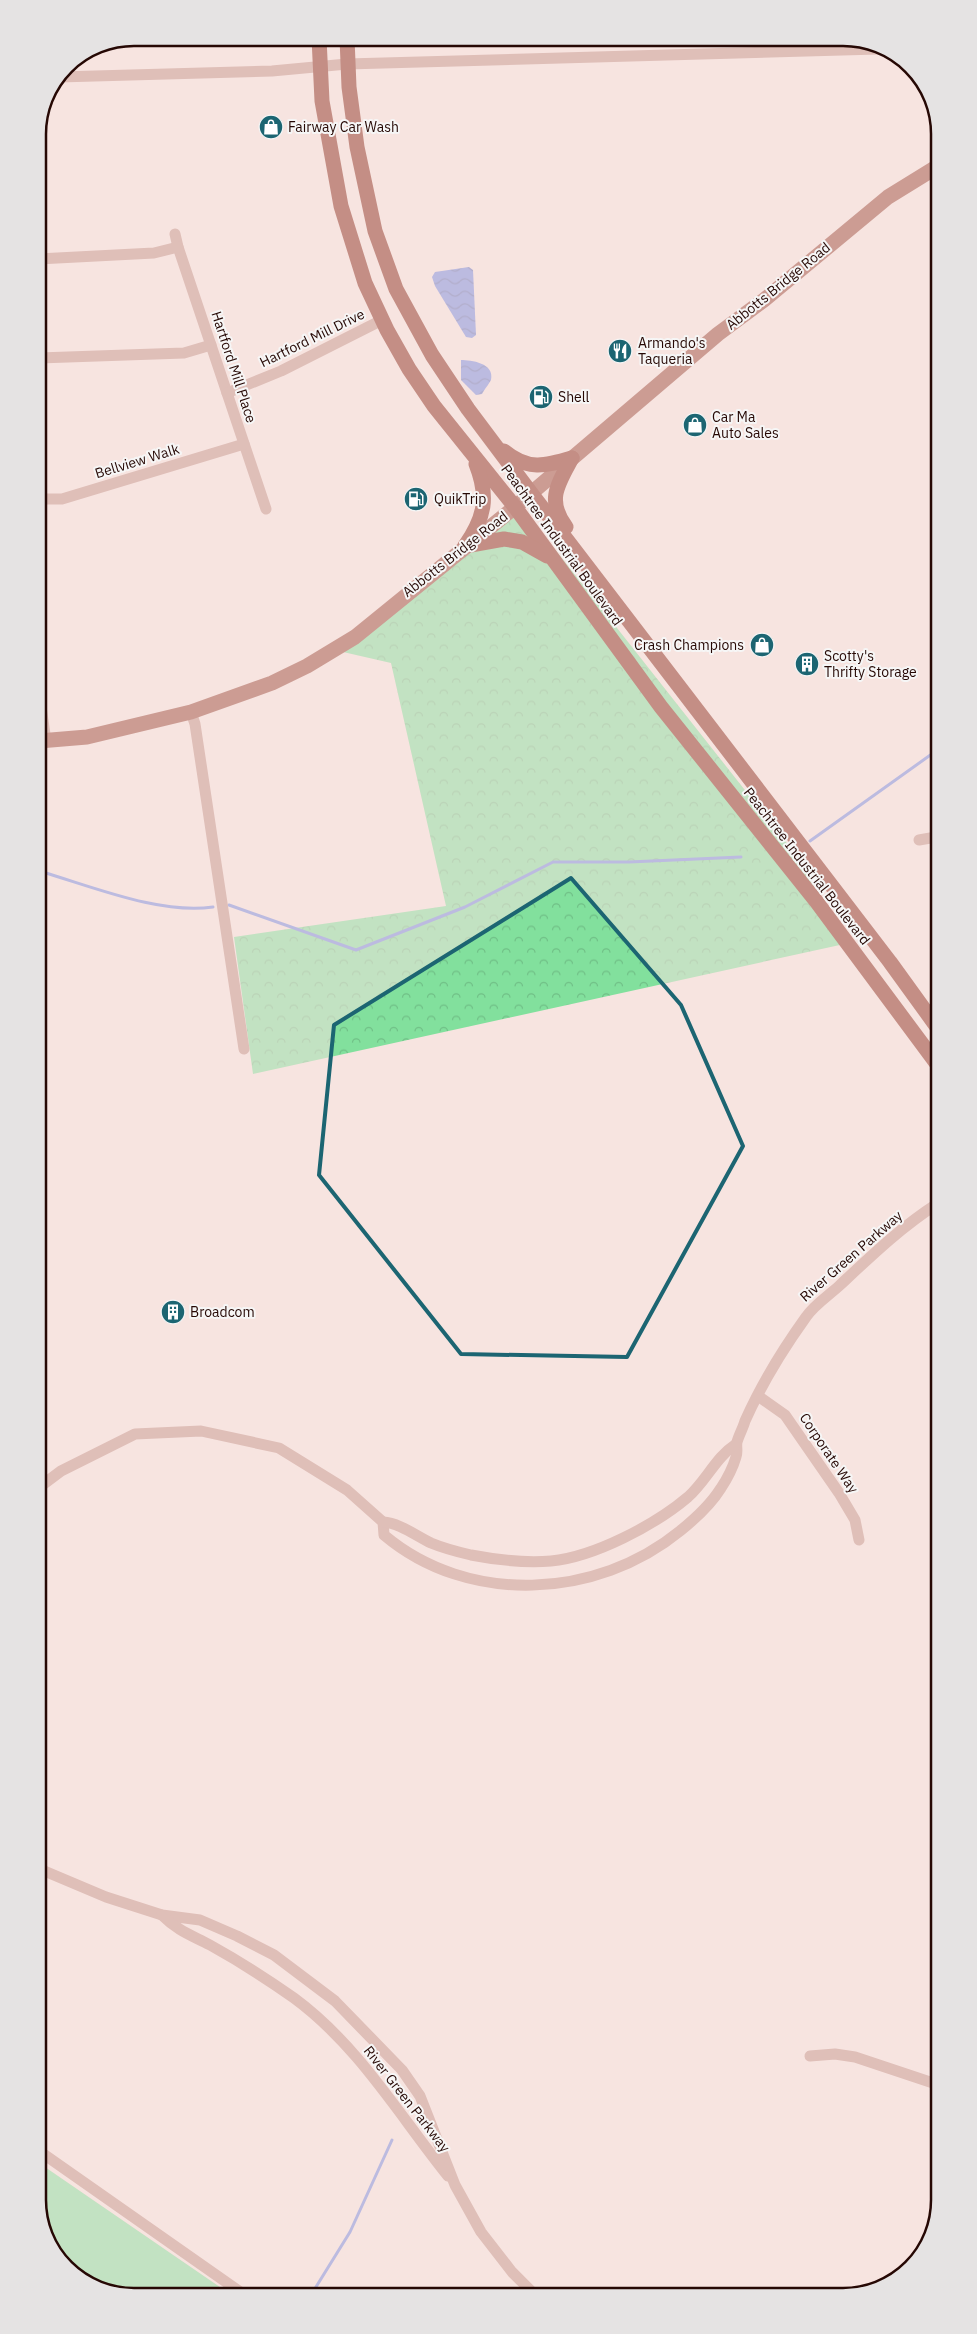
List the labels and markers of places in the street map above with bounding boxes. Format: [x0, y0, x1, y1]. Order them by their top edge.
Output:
shop icon: Fairway Car Wash [258, 114, 284, 140]
place label: Fairway Car Wash [288, 118, 399, 136]
place label: Armando's Taqueria [638, 334, 706, 368]
restaurant icon: Armando's Taqueria [607, 338, 633, 364]
fuel station icon: Shell [528, 384, 554, 410]
place label: Shell [558, 388, 590, 406]
place label: Car Ma Auto Sales [712, 408, 779, 442]
shop icon: Car Ma Auto Sales [682, 412, 708, 438]
fuel station icon: QuikTrip [403, 486, 429, 512]
place label: QuikTrip [434, 490, 486, 508]
shop icon: Crash Champions [749, 632, 775, 658]
place label: Crash Champions [634, 636, 744, 654]
place label: Scotty's Thrifty Storage [824, 647, 917, 681]
building icon: Scotty's Thrifty Storage [794, 651, 820, 677]
building icon: Broadcom [160, 1299, 186, 1325]
place label: Broadcom [190, 1303, 255, 1321]

